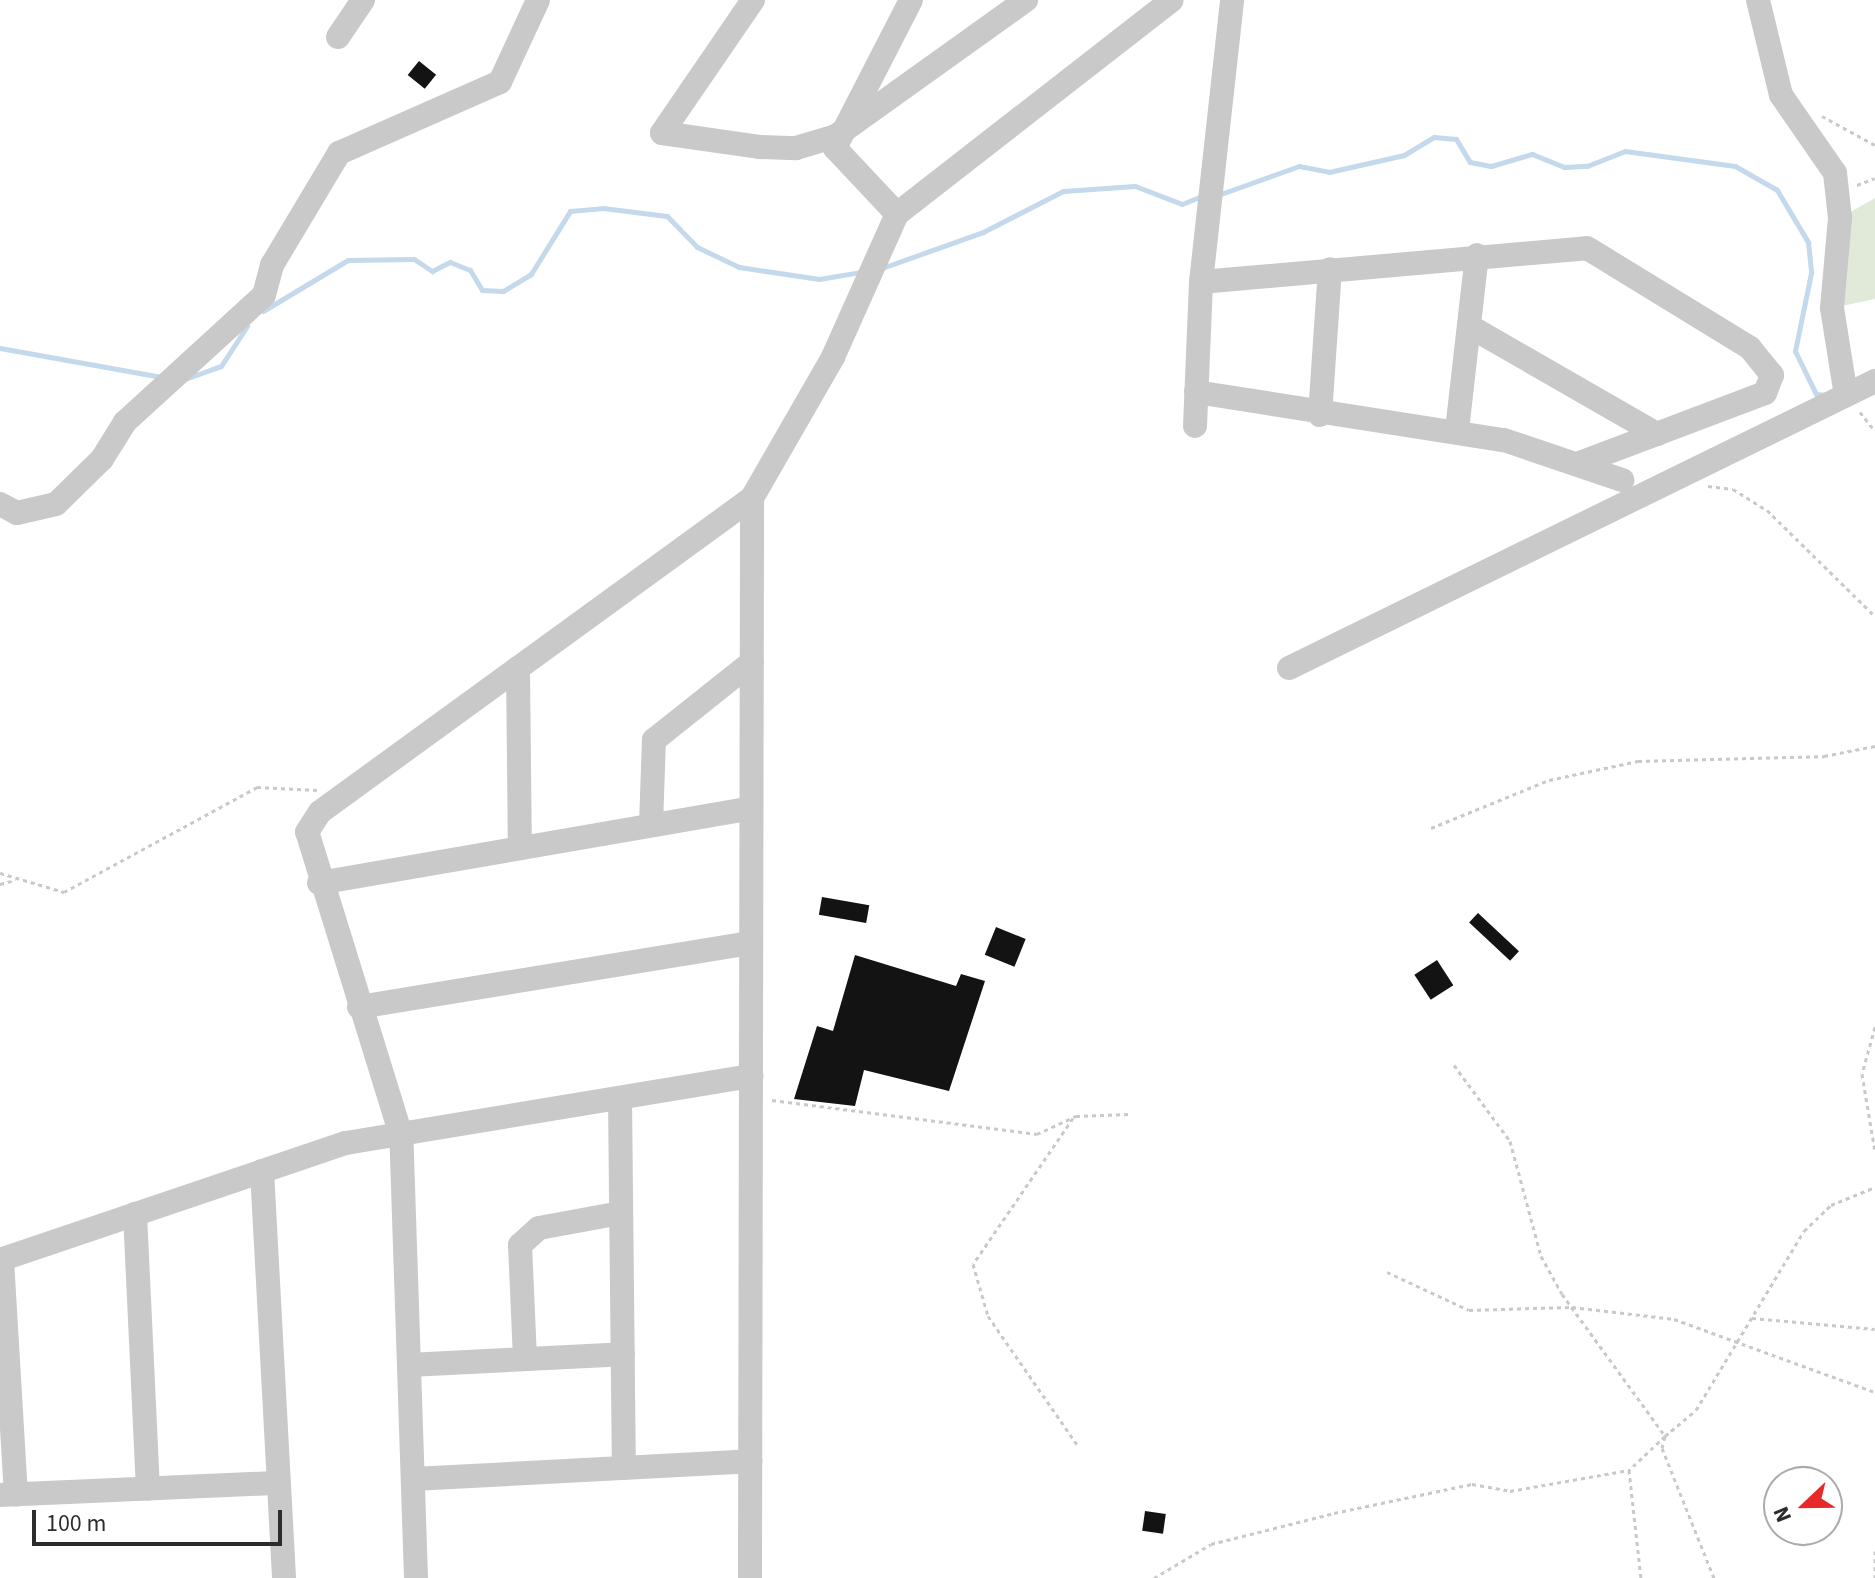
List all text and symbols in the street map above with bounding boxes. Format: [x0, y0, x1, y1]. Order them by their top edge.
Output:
north arrow [1763, 1466, 1843, 1546]
scale bar [36, 1494, 286, 1544]
text: N [1765, 1501, 1800, 1527]
text: 100 m [46, 1506, 106, 1541]

